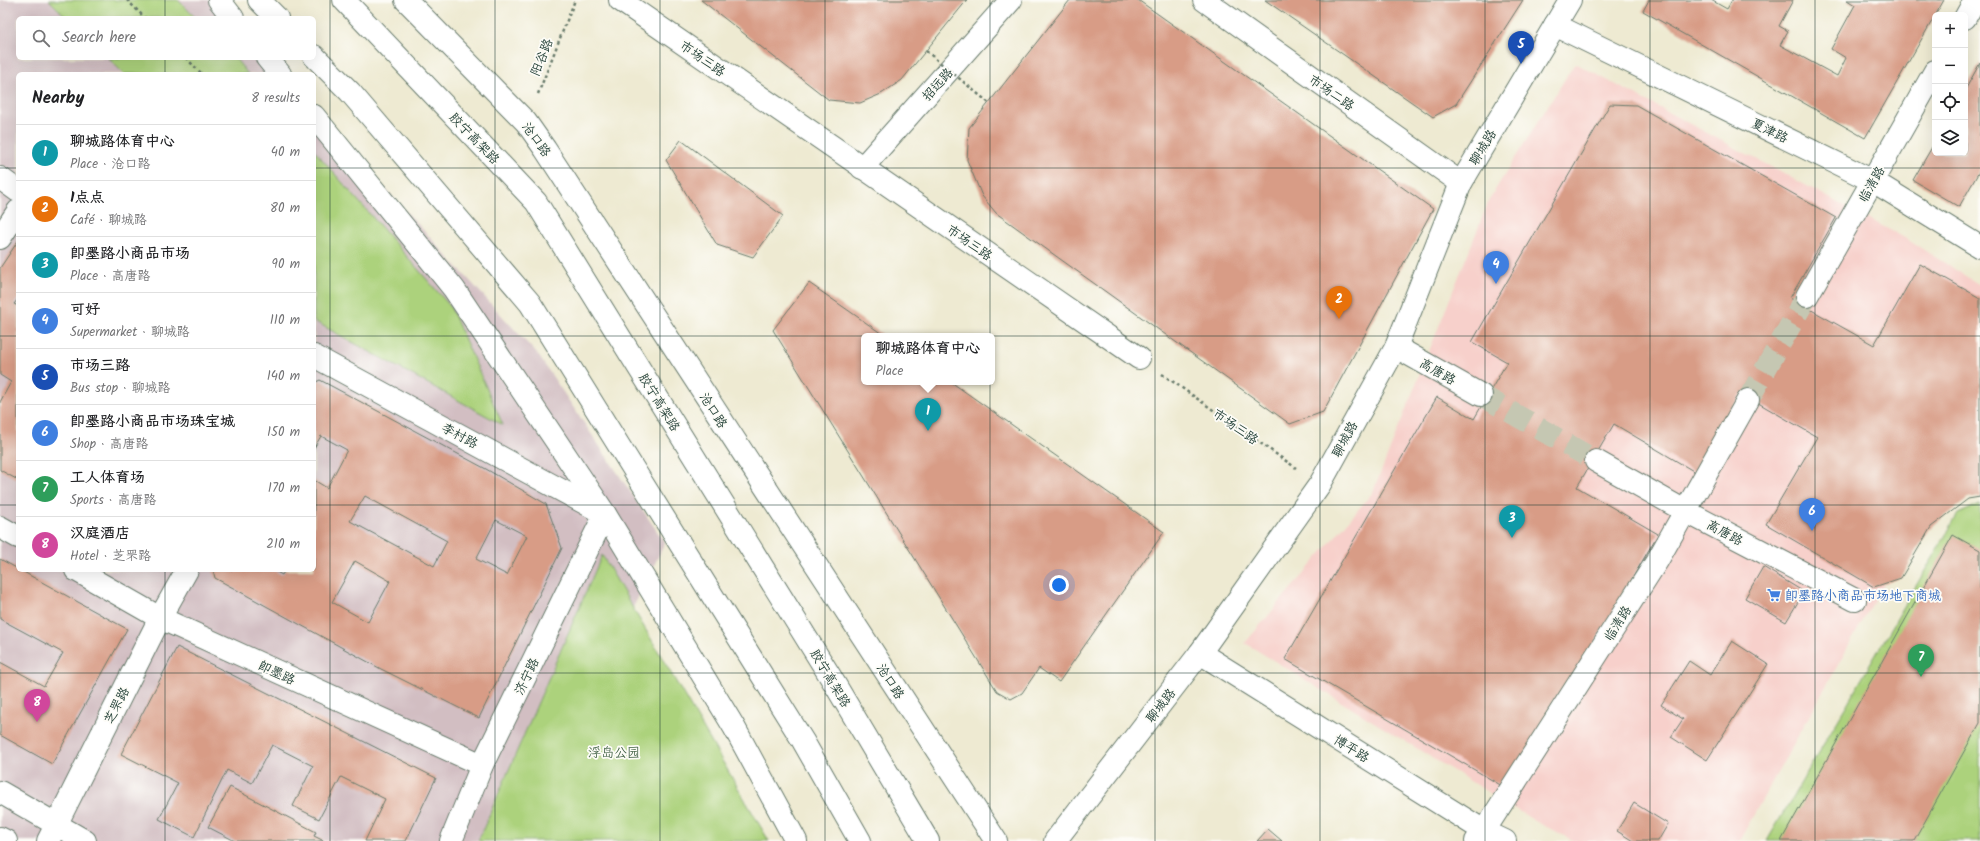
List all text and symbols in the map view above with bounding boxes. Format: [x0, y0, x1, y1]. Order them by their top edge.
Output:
map controls [1932, 12, 1968, 156]
button: + [1932, 12, 1968, 48]
search box [16, 16, 316, 60]
text: Search here [62, 26, 136, 50]
icon: search [30, 27, 52, 49]
pin: 5 [1508, 31, 1534, 64]
street label: 阳谷路 [525, 36, 559, 80]
street label: 市场三路 [675, 36, 729, 83]
button: − [1932, 48, 1968, 84]
street label: 招远路 [917, 63, 959, 107]
street label: 市场二路 [1304, 70, 1358, 117]
button: locate [1932, 84, 1968, 120]
text: Nearby [32, 85, 84, 112]
text: 8 results [251, 88, 300, 109]
street label: 胶宁高架路 [444, 108, 504, 170]
street label: 夏津路 [1747, 113, 1791, 149]
street label: 沧口路 [516, 118, 556, 162]
button: layers [1932, 120, 1968, 156]
street label: 聊城路 [1464, 126, 1502, 170]
text: 聊城路体育中心 [70, 130, 175, 154]
text: 1 [43, 142, 47, 163]
text: 40 m [271, 142, 300, 163]
text: Place · 沧口路 [70, 154, 150, 175]
street label: 临清路 [1853, 163, 1891, 207]
text: 1点点 [70, 186, 105, 210]
text: 2 [41, 198, 49, 219]
text: 80 m [270, 198, 300, 219]
text: Café · 聊城路 [70, 210, 147, 231]
street label: 市场三路 [942, 220, 996, 267]
text: 即墨路小商品市场 [70, 242, 190, 266]
pin: 4 [1483, 251, 1509, 284]
text: 3 [41, 254, 49, 275]
text: 90 m [272, 254, 300, 275]
text: Place · 高唐路 [70, 266, 150, 287]
pin: 2 [1326, 286, 1352, 319]
text: 可好 [70, 298, 100, 322]
text: 4 [41, 310, 49, 331]
text: 110 m [270, 310, 300, 331]
text: Supermarket · 聊城路 [70, 322, 190, 343]
popup [861, 333, 995, 385]
text: 聊城路体育中心 [875, 337, 981, 361]
street label: 高唐路 [1415, 353, 1459, 391]
text: 市场三路 [70, 354, 130, 378]
text: Place [875, 361, 903, 382]
text: 5 [42, 366, 48, 387]
text: 140 m [267, 366, 300, 387]
street label: 胶宁高架路 [633, 370, 685, 436]
text: Bus stop · 聊城路 [70, 378, 170, 399]
street label: 沧口路 [693, 389, 732, 433]
pin: 1 [915, 398, 941, 431]
street label: 市场三路 [1208, 404, 1262, 451]
text: 即墨路小商品市场珠宝城 [70, 410, 235, 434]
street label: 李村路 [437, 418, 481, 455]
street label: 聊城路 [1327, 418, 1364, 462]
text: 6 [41, 422, 49, 443]
text: 150 m [267, 422, 300, 443]
text: Shop · 高唐路 [70, 434, 148, 455]
text: 工人体育场 [70, 466, 145, 490]
text: 7 [42, 478, 48, 499]
text: 170 m [268, 478, 300, 499]
text: Sports · 高唐路 [70, 490, 156, 511]
pin: 6 [1799, 498, 1825, 531]
pin: 3 [1499, 505, 1525, 538]
street label: 高唐路 [1702, 515, 1746, 552]
text: 汉庭酒店 [70, 522, 130, 546]
text: 8 [41, 534, 49, 555]
text: 210 m [266, 534, 300, 555]
text: Hotel · 芝罘路 [70, 546, 151, 567]
your location [1049, 575, 1069, 595]
place label: 即墨路小商品市场地下商城 [1785, 586, 1941, 607]
supermarket icon: 即墨路小商品市场地下商城 [1766, 587, 1782, 603]
street label: 临清路 [1599, 602, 1638, 646]
pin: 7 [1908, 644, 1934, 677]
street label: 胶宁高架路 [804, 646, 855, 712]
street label: 济宁路 [509, 655, 545, 699]
street label: 即墨路 [254, 656, 298, 691]
street label: 沧口路 [870, 660, 909, 704]
street label: 芝罘路 [99, 684, 136, 728]
street label: 聊城路 [1141, 684, 1181, 728]
pin: 8 [24, 689, 50, 722]
street label: 博平路 [1329, 730, 1373, 769]
park label: 浮岛公园 [588, 743, 640, 764]

